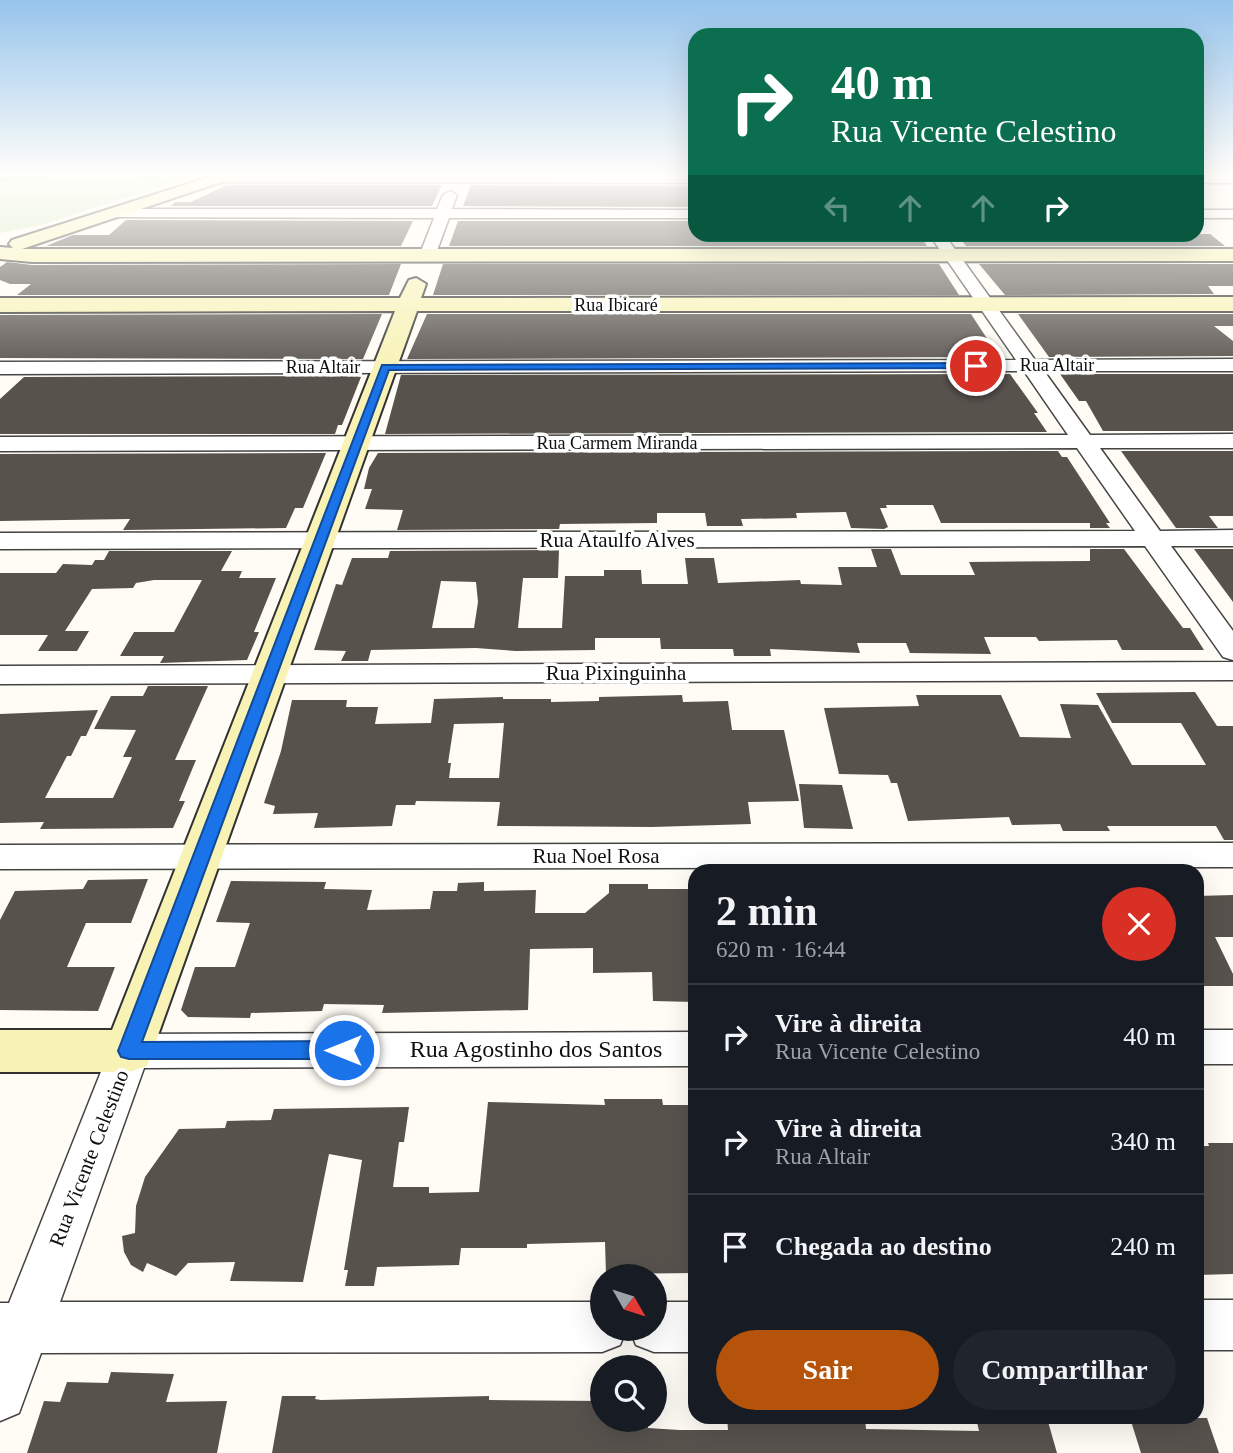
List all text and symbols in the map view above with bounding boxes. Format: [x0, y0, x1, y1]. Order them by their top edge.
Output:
text: 40 m [831, 55, 933, 110]
icon: right [716, 56, 807, 147]
text: Rua Vicente Celestino [831, 113, 1116, 149]
icon: left [818, 189, 856, 227]
icon: ahead [891, 189, 929, 227]
icon: ahead [964, 189, 1002, 227]
icon: right [1037, 189, 1075, 227]
street label: Rua Ibicaré [574, 295, 658, 315]
pin [946, 336, 1006, 396]
icon: arrive [957, 347, 995, 385]
street label: Rua Altair [1020, 355, 1094, 375]
street label: Rua Altair [286, 357, 360, 377]
street label: Rua Carmem Miranda [537, 433, 697, 453]
street label: Rua Ataulfo Alves [539, 528, 695, 552]
street label: Rua Pixinguinha [546, 661, 687, 685]
street label: Rua Noel Rosa [532, 844, 660, 868]
button: close [1102, 887, 1176, 961]
text: 2 min [716, 888, 818, 934]
text: 620 m · 16:44 [716, 937, 846, 962]
text: Vire à direita [775, 1009, 922, 1038]
position arrow [307, 1013, 381, 1087]
icon: right [716, 1018, 754, 1056]
text: 40 m [1123, 1022, 1176, 1051]
street label: Rua Agostinho dos Santos [410, 1036, 662, 1062]
text: Rua Vicente Celestino [775, 1039, 980, 1064]
street label: Rua Vicente Celestino [44, 1066, 134, 1250]
text: Vire à direita [775, 1114, 922, 1143]
icon: right [716, 1123, 754, 1161]
text: 340 m [1110, 1127, 1176, 1156]
text: Rua Altair [775, 1144, 870, 1169]
icon: arrive [716, 1228, 754, 1266]
text: Chegada ao destino [775, 1232, 992, 1261]
text: 240 m [1110, 1232, 1176, 1261]
north arrow [590, 1264, 667, 1340]
map controls [590, 1264, 667, 1432]
button: Sair [716, 1330, 939, 1410]
button: Compartilhar [953, 1330, 1176, 1410]
button: search [590, 1355, 667, 1432]

